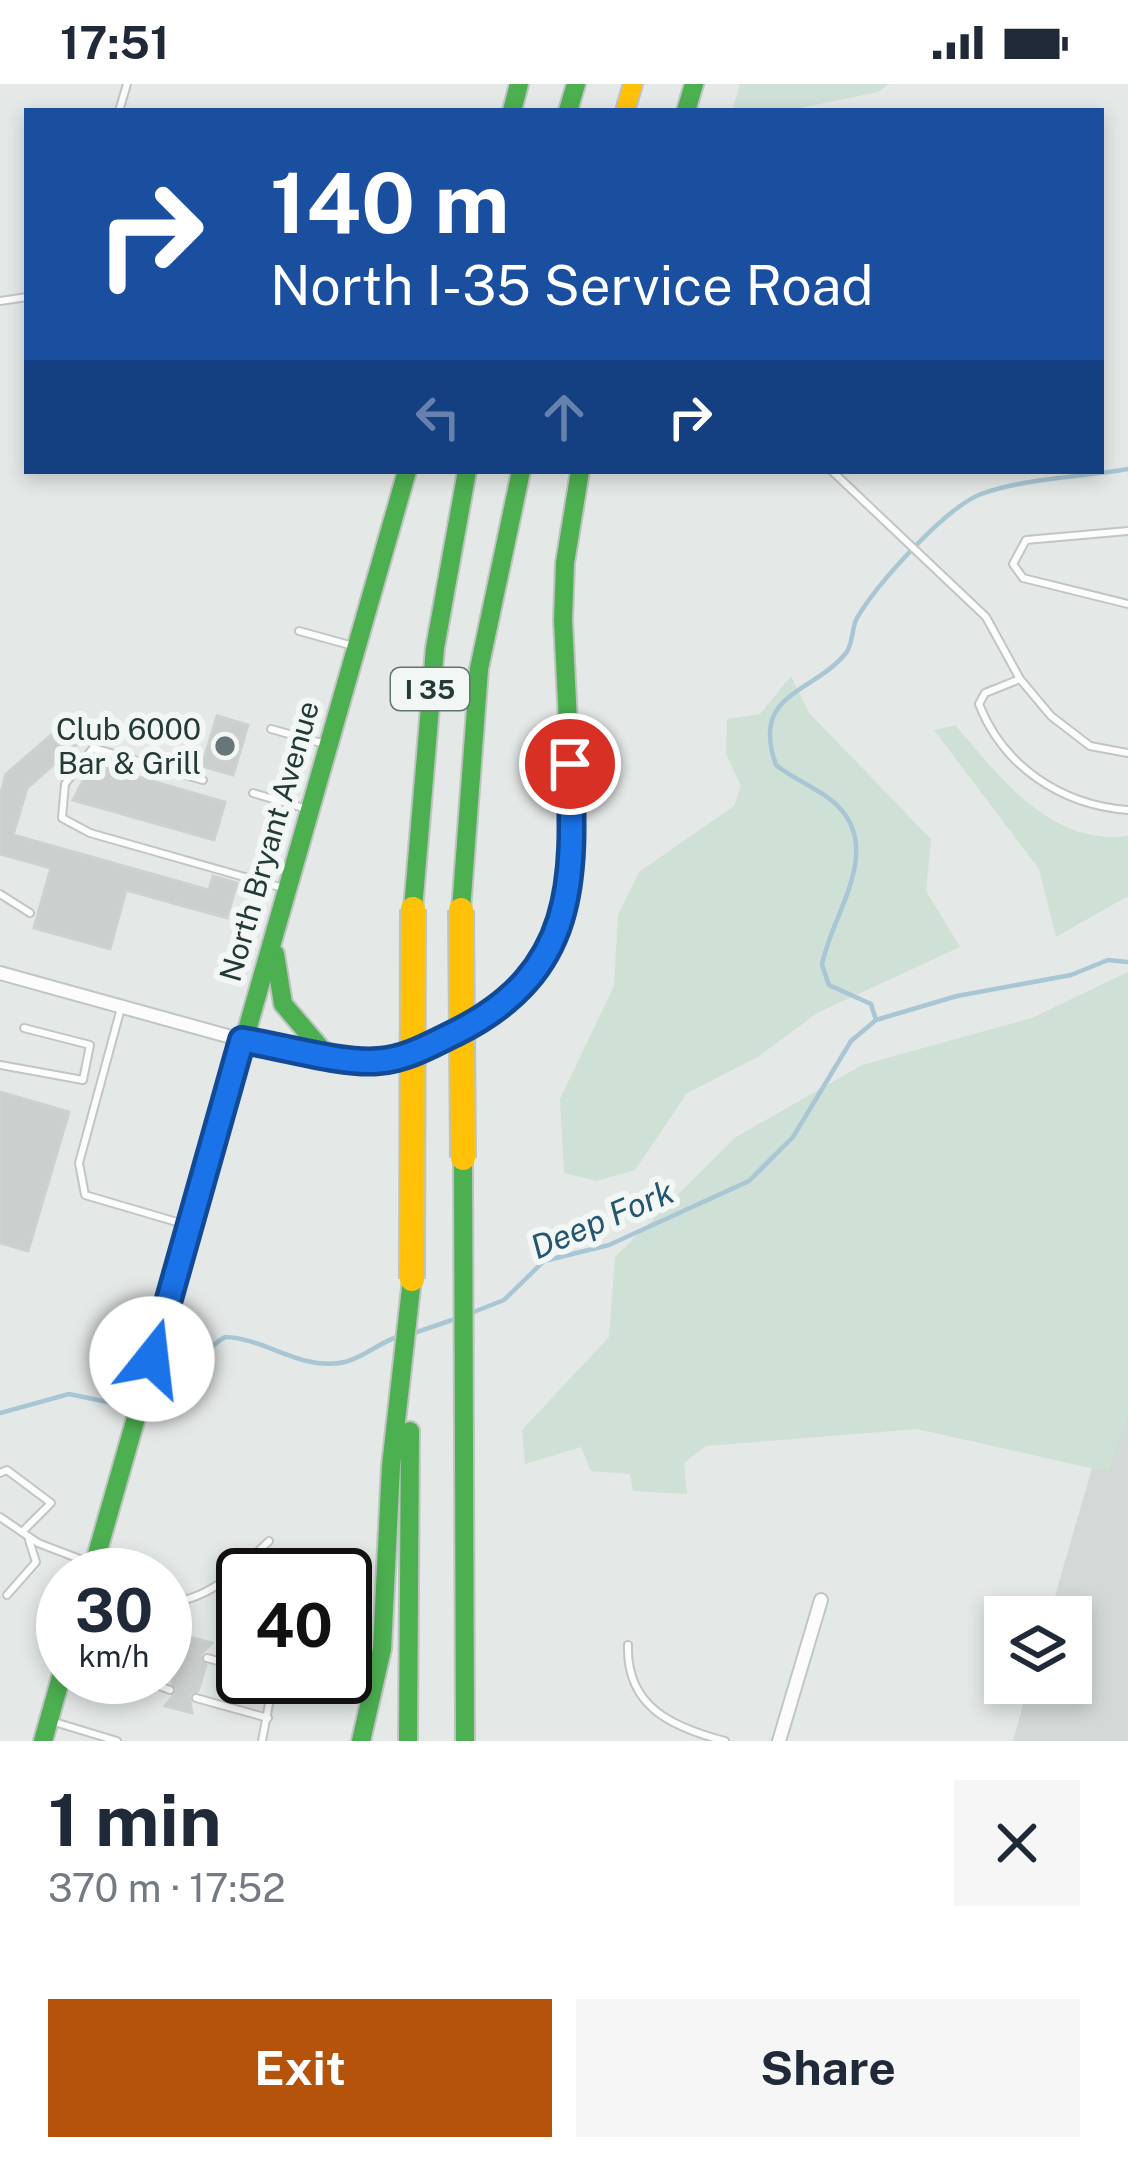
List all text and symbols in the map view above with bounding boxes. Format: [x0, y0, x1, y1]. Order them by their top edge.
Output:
text: 17:51 [60, 16, 169, 69]
text: 140 m [270, 153, 509, 252]
icon: right [72, 156, 228, 312]
text: North I-35 Service Road [270, 254, 873, 317]
icon: left [405, 384, 471, 450]
icon: ahead [531, 384, 597, 450]
icon: right [657, 384, 723, 450]
road number: I 35 [391, 668, 469, 710]
street label: North Bryant Avenue [212, 697, 326, 985]
place label: Club 6000 Bar & Grill [56, 711, 201, 781]
pin [519, 713, 621, 815]
icon: arrive [537, 731, 603, 797]
marker: Club 6000 Bar & Grill [212, 733, 238, 759]
water label: Deep Fork [525, 1172, 679, 1266]
position arrow [89, 1296, 215, 1422]
speed limit sign: 40 [216, 1548, 372, 1704]
text: 30 [75, 1575, 153, 1646]
map controls [984, 1596, 1092, 1704]
button: layers [984, 1596, 1092, 1704]
text: km/h [79, 1638, 149, 1674]
text: 1 min [48, 1778, 222, 1862]
button: close [954, 1780, 1080, 1906]
text: 370 m · 17:52 [48, 1865, 286, 1911]
button: Exit [48, 1999, 552, 2137]
button: Share [576, 1999, 1080, 2137]

